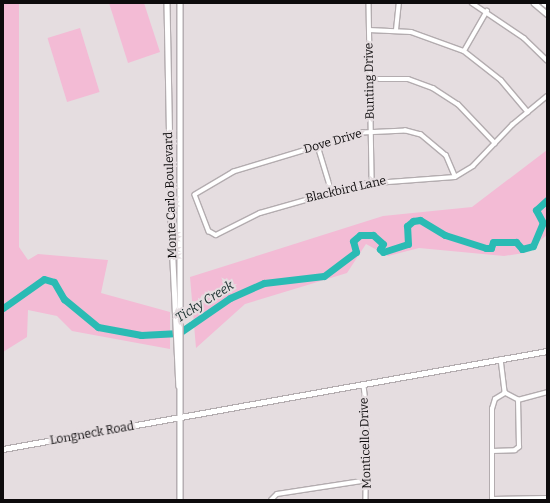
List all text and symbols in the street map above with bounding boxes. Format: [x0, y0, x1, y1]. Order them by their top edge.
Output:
street label: Bunting Drive [362, 42, 378, 120]
street label: Dove Drive [302, 127, 364, 157]
street label: Monte Carlo Boulevard [162, 132, 180, 258]
street label: Blackbird Lane [304, 174, 388, 206]
water label: Ticky Creek [173, 278, 237, 326]
street label: Monticello Drive [357, 397, 375, 489]
street label: Longneck Road [49, 420, 135, 448]

